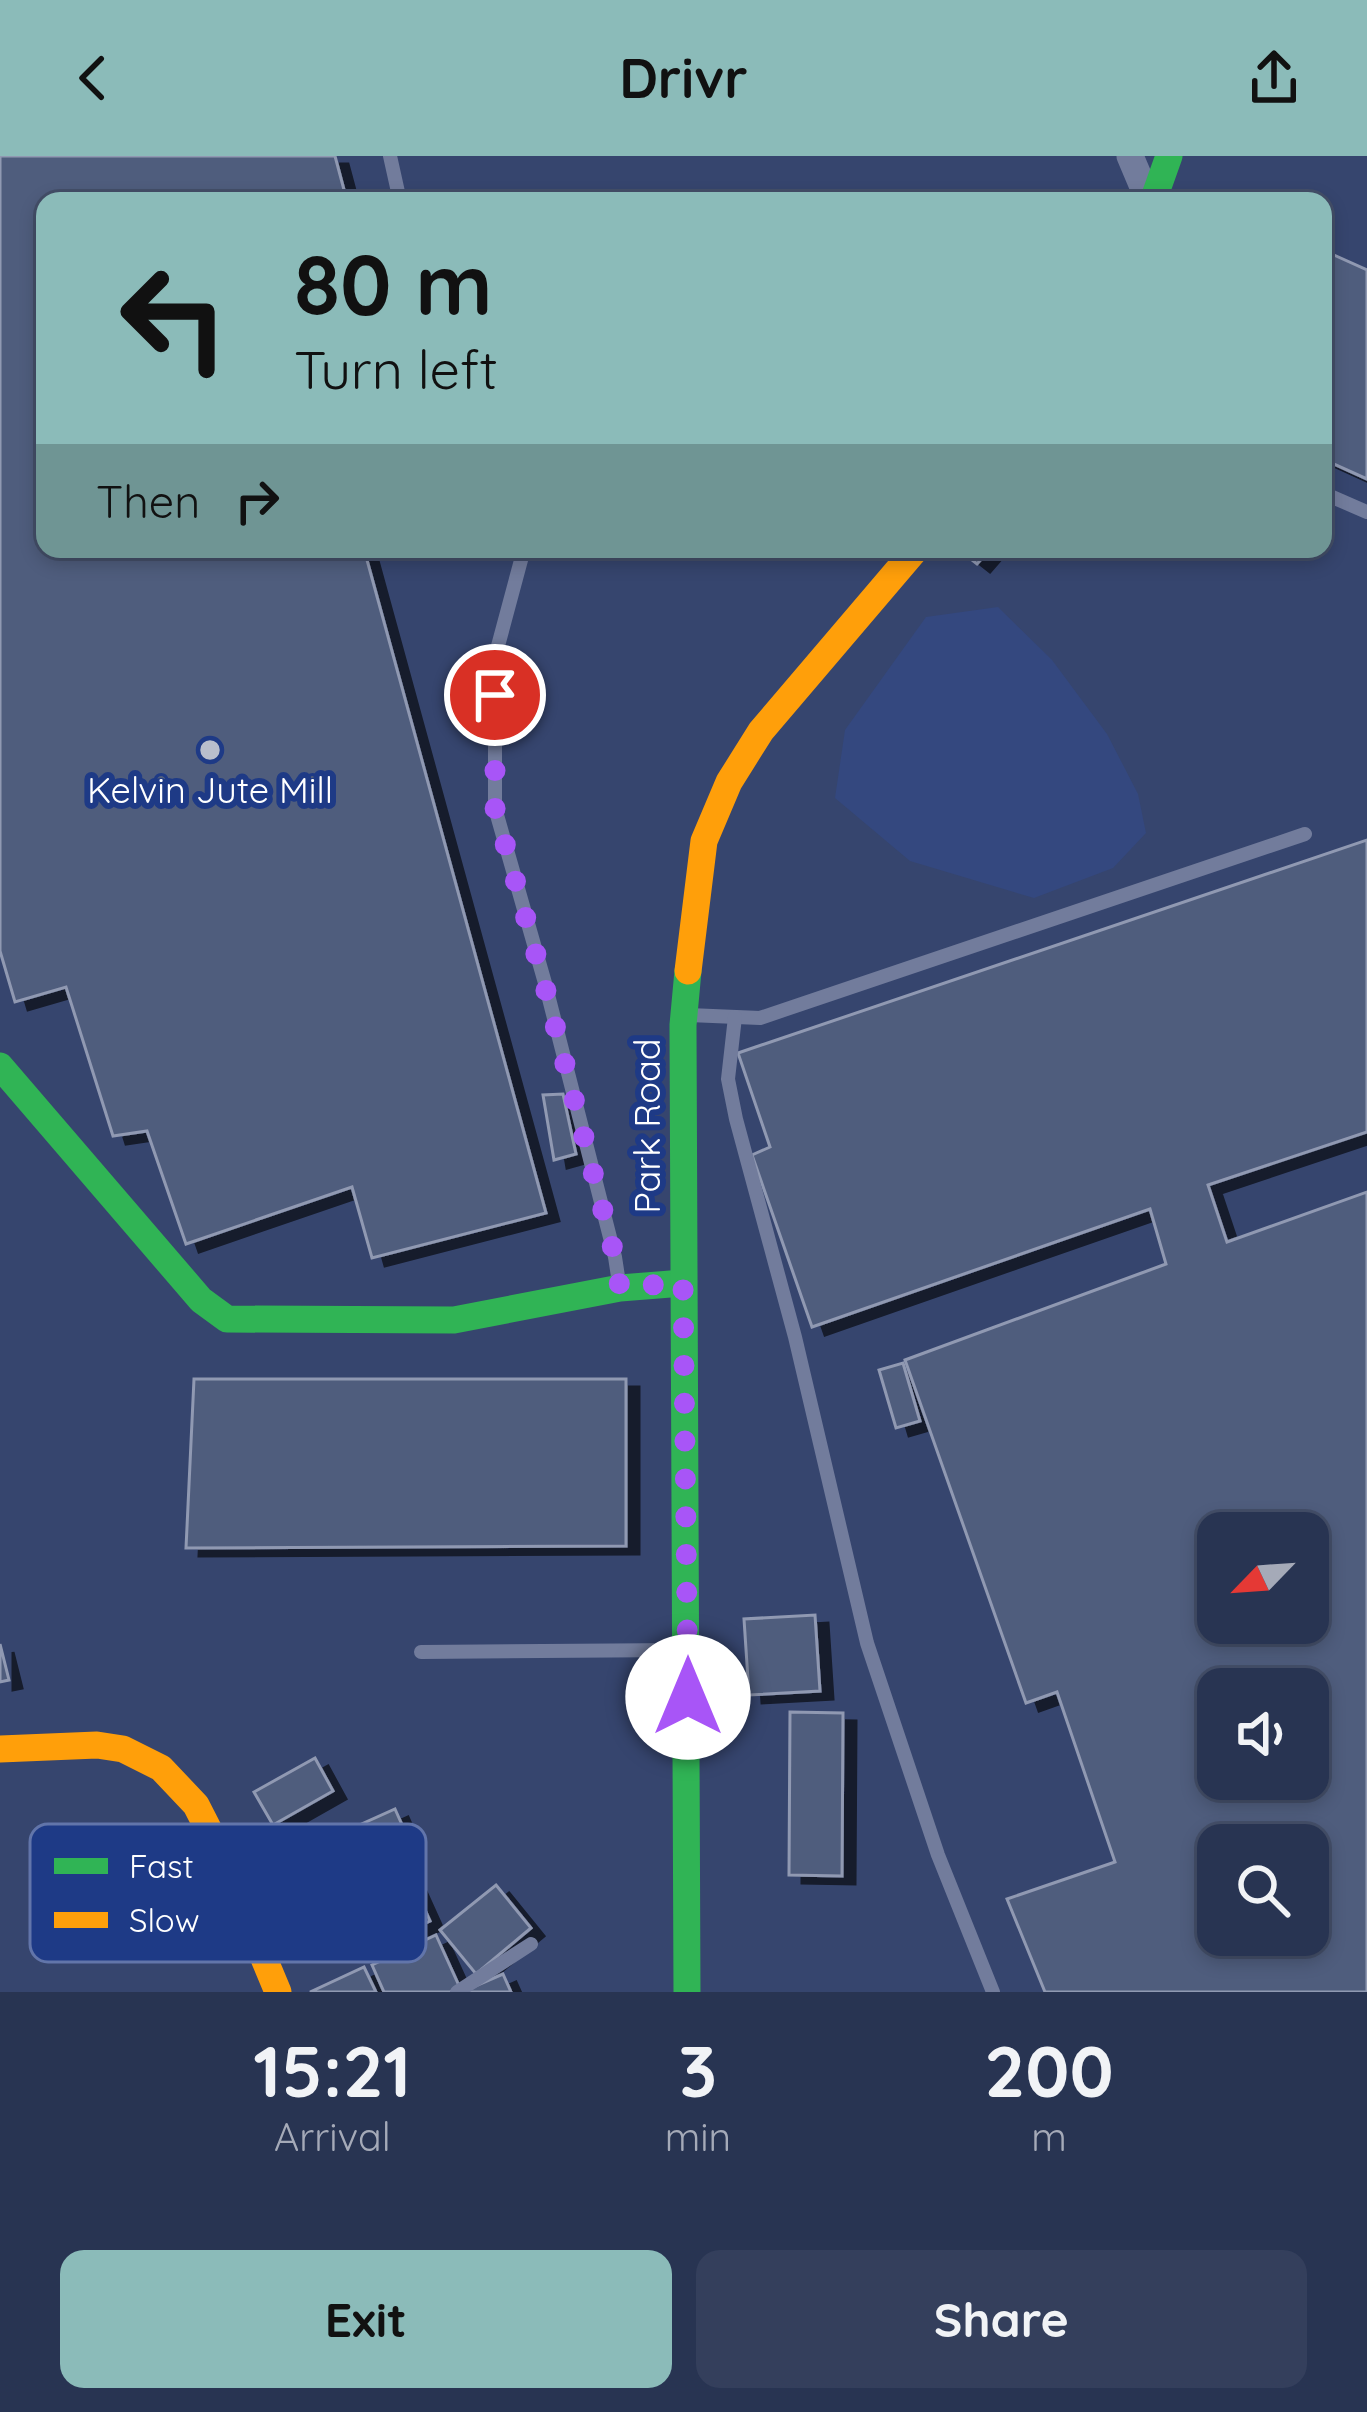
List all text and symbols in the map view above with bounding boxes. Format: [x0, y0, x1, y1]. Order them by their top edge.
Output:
text: Drivr [619, 44, 748, 112]
icon: back [60, 45, 126, 111]
icon: share [1241, 45, 1307, 111]
text: 80 m [294, 231, 493, 336]
icon: left [96, 240, 252, 396]
text: Turn left [294, 335, 498, 403]
icon: right [224, 468, 290, 534]
text: Then [96, 473, 200, 529]
pin [444, 644, 546, 746]
icon: arrive [462, 662, 528, 728]
marker: Kelvin Jute Mill [197, 737, 223, 763]
place label: Kelvin Jute Mill [87, 767, 333, 812]
street label: Park Road [624, 1038, 669, 1214]
north arrow [1197, 1512, 1329, 1644]
map controls [1197, 1512, 1329, 1956]
position arrow [625, 1634, 751, 1760]
button: sound [1197, 1668, 1329, 1800]
legend [30, 1824, 426, 1962]
button: search [1197, 1824, 1329, 1956]
text: Fast [129, 1845, 194, 1886]
text: Slow [129, 1899, 200, 1940]
text: 15:21 [253, 2025, 411, 2115]
text: 3 [679, 2025, 717, 2115]
text: 200 [984, 2025, 1114, 2115]
text: Arrival [274, 2112, 391, 2161]
text: min [665, 2112, 731, 2161]
text: m [1031, 2112, 1067, 2161]
button: Exit [60, 2250, 672, 2388]
button: Share [696, 2250, 1307, 2388]

